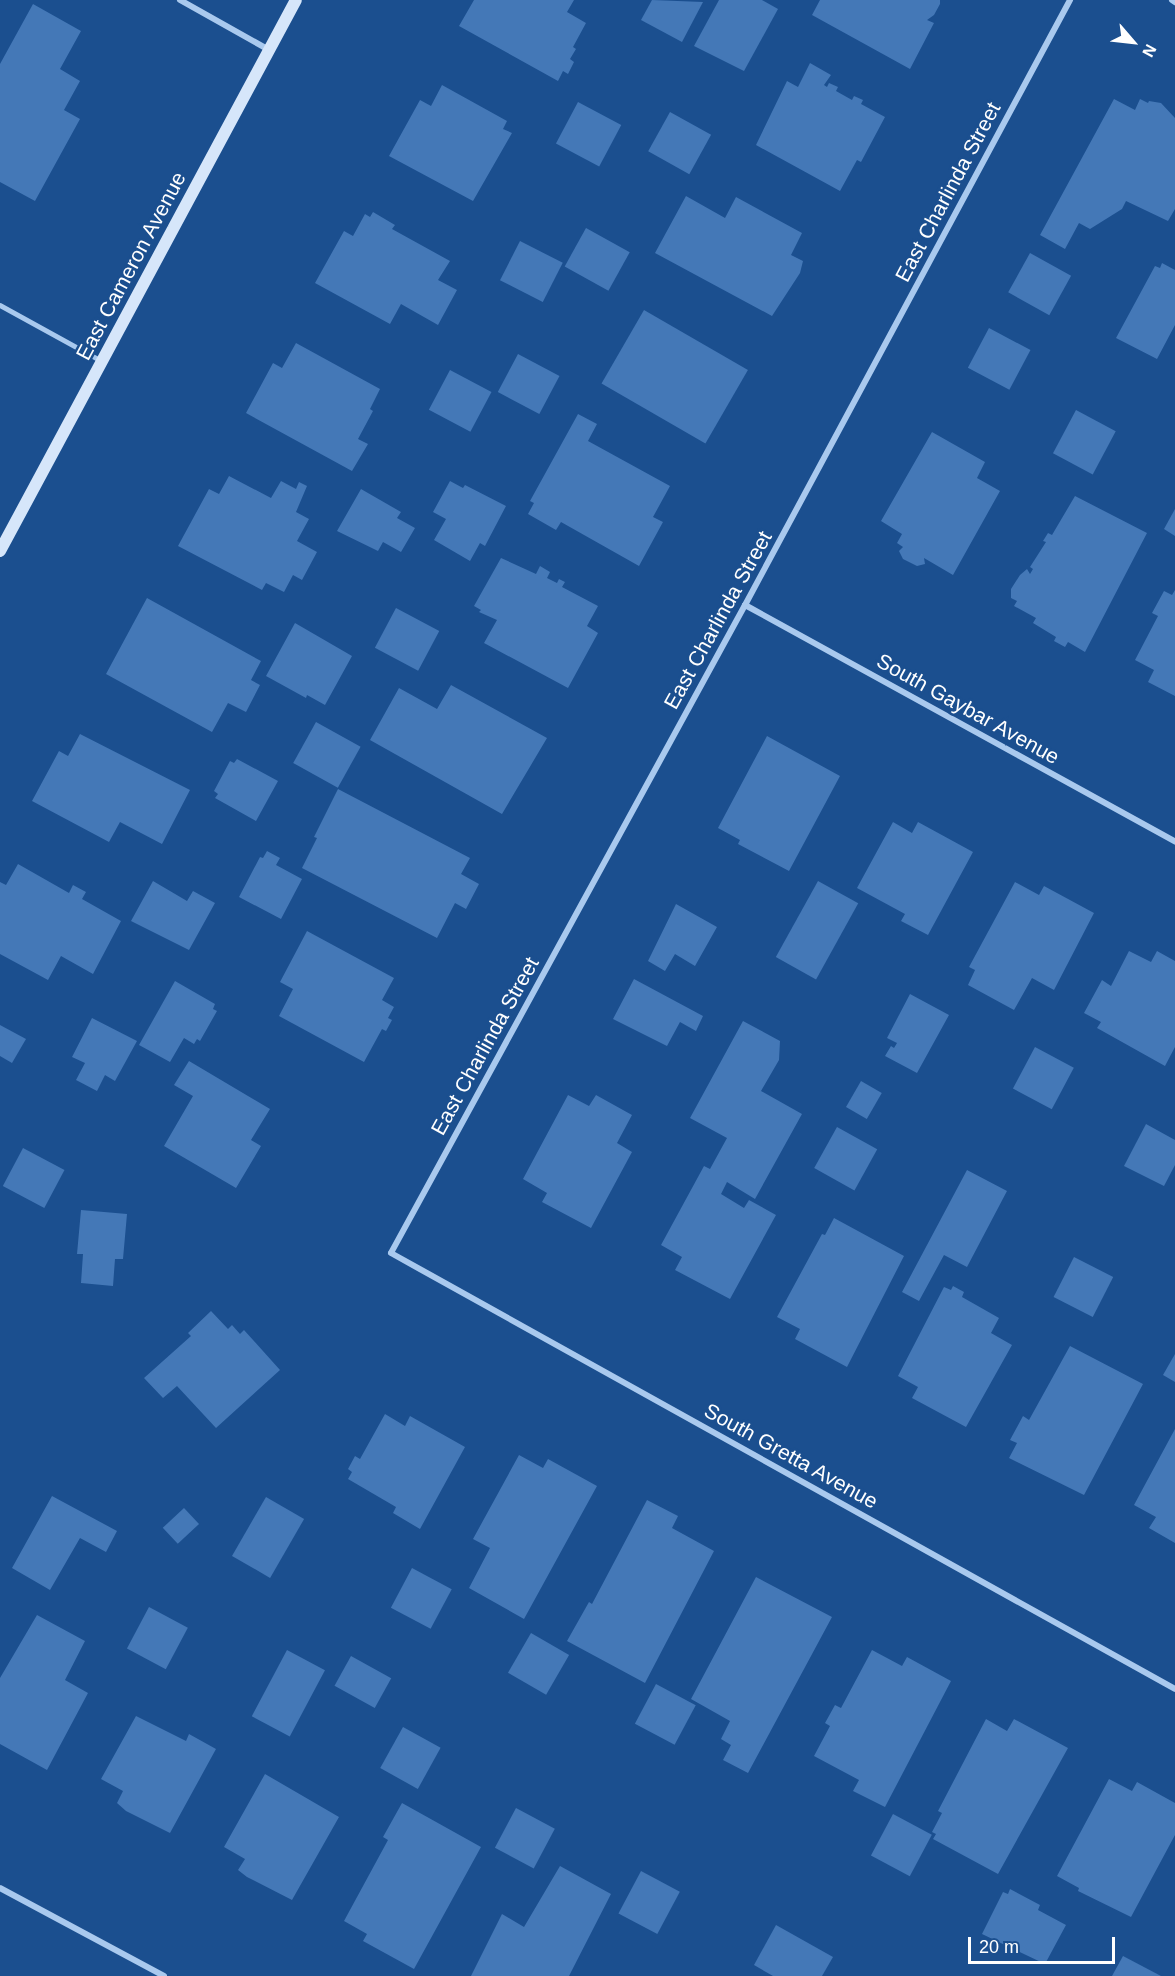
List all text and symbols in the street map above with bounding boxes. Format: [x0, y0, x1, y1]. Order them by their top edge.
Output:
north arrow [1103, 12, 1163, 72]
text: N [1139, 42, 1160, 60]
street label: East Charlinda Street [890, 98, 1006, 286]
street label: East Cameron Avenue [70, 167, 192, 365]
street label: East Charlinda Street [659, 527, 777, 713]
street label: South Gaybar Avenue [872, 648, 1064, 770]
street label: East Charlinda Street [426, 953, 544, 1139]
street label: South Gretta Avenue [699, 1398, 883, 1514]
scale bar [971, 1925, 1118, 1963]
text: 20 m [979, 1937, 1019, 1957]

